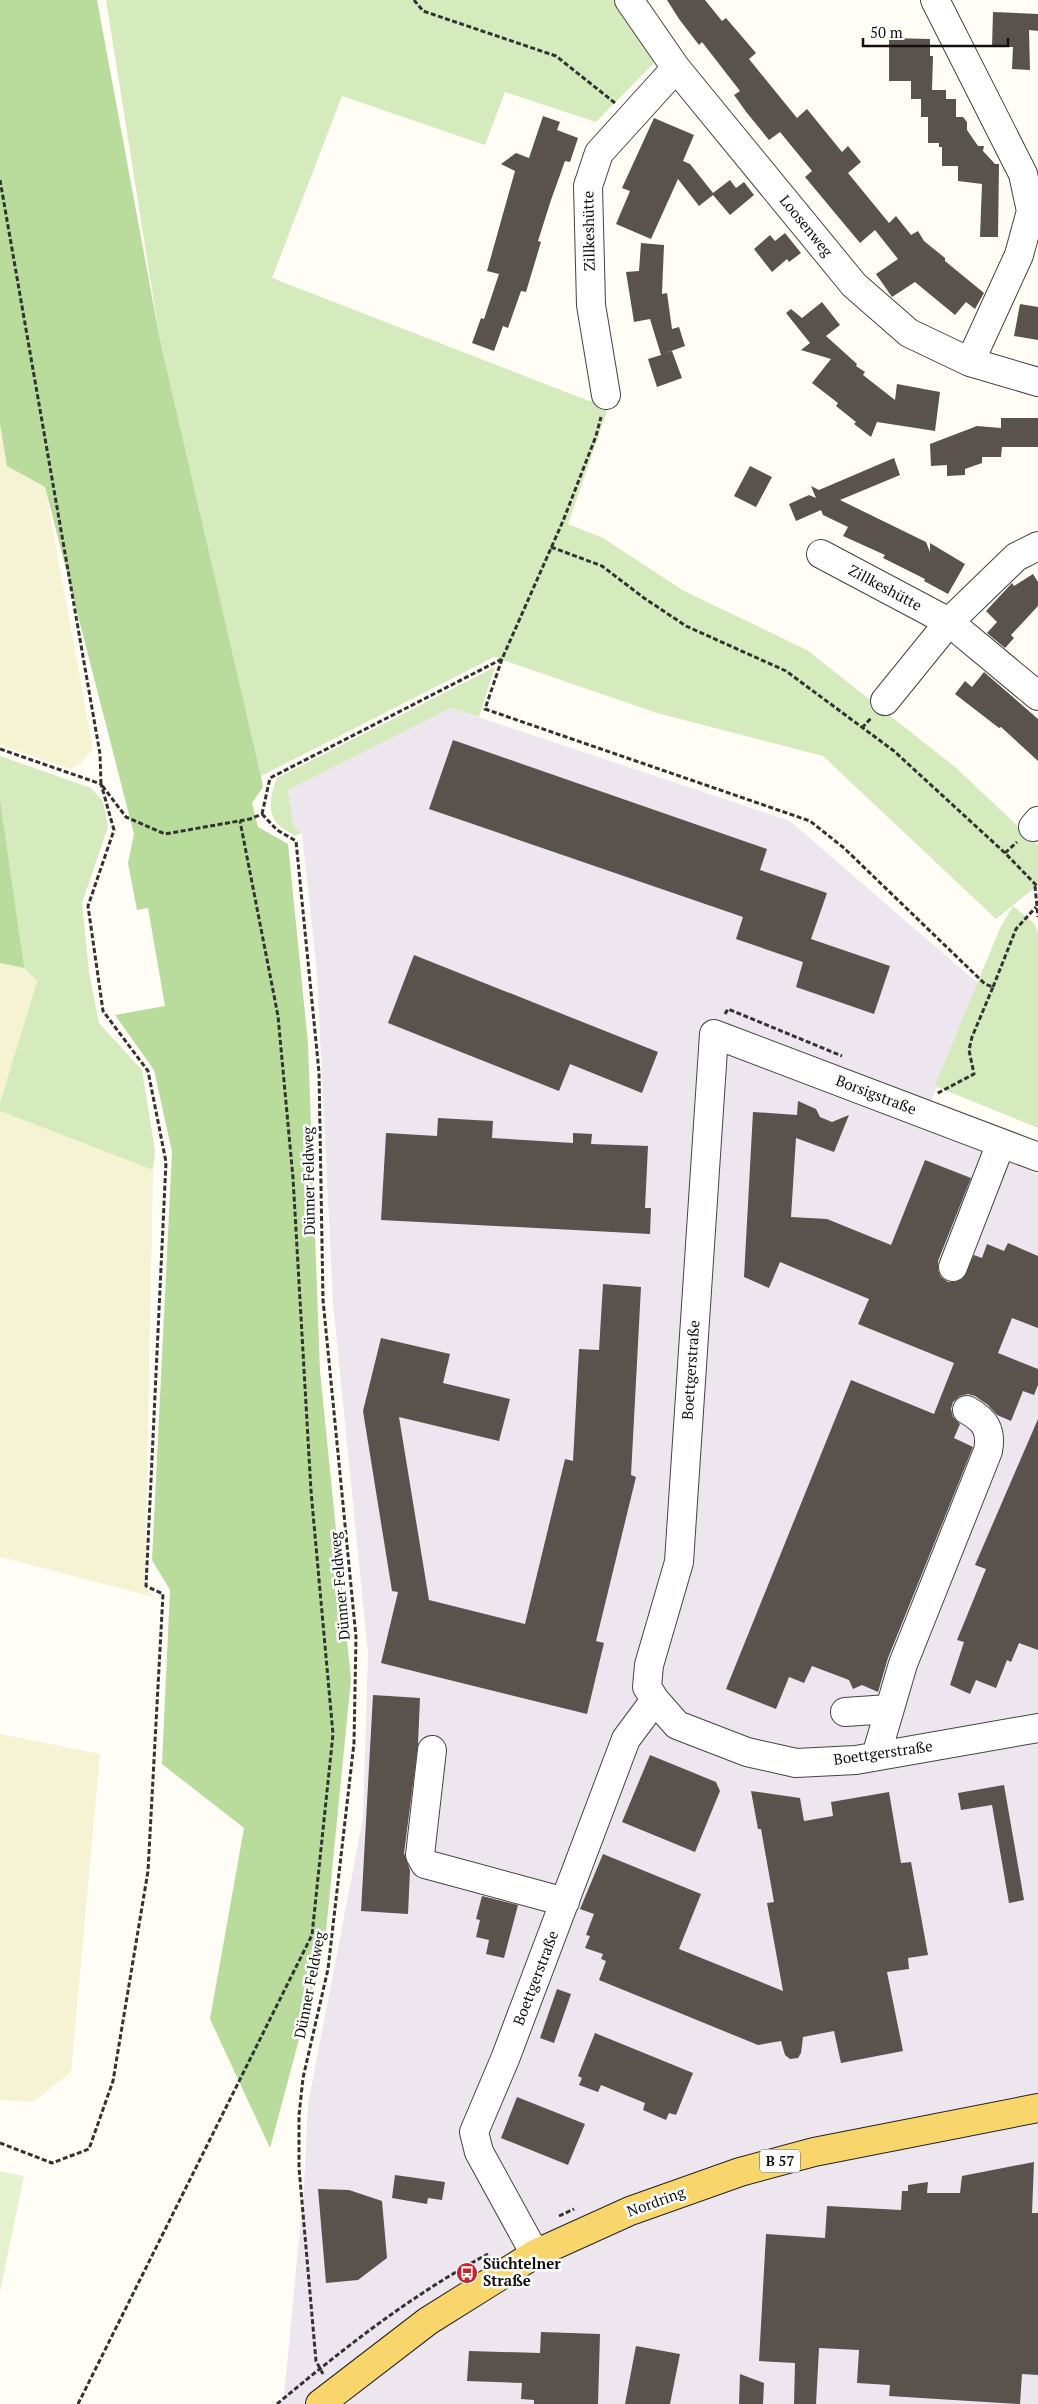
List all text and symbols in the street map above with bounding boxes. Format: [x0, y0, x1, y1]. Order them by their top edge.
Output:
scale bar [863, 15, 1008, 47]
text: 50 m [870, 22, 903, 42]
street label: Loosenweg [776, 190, 839, 261]
street label: Zillkeshütte [577, 191, 599, 271]
street label: Zillkeshütte [845, 559, 926, 615]
street label: Borsigstraße [833, 1070, 919, 1119]
street label: Dünner Feldweg [297, 1125, 319, 1236]
street label: Boettgerstraße [677, 1319, 703, 1420]
street label: Dünner Feldweg [324, 1530, 354, 1641]
street label: Boettgerstraße [832, 1735, 934, 1769]
street label: Boettgerstraße [508, 1927, 562, 2028]
street label: Dünner Feldweg [289, 1928, 329, 2040]
road number: B 57 [760, 2150, 800, 2172]
street label: Nordring [624, 2181, 689, 2221]
place label: Süchtelner Straße [483, 2253, 561, 2290]
bus stop icon: Süchtelner Straße [455, 2261, 479, 2285]

